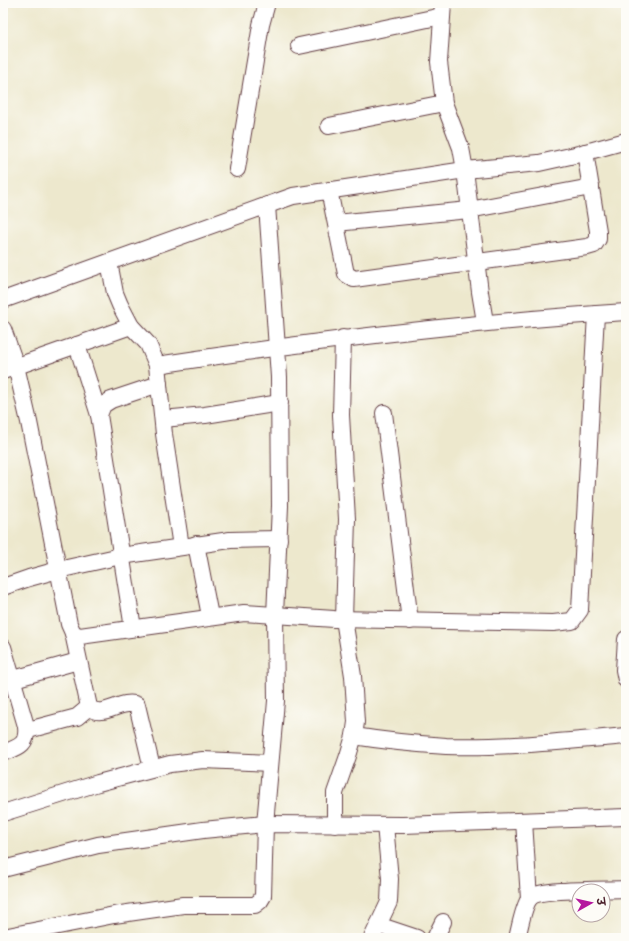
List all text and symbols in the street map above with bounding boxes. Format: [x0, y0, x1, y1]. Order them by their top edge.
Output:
north arrow [571, 883, 611, 923]
text: उ [593, 896, 608, 908]

